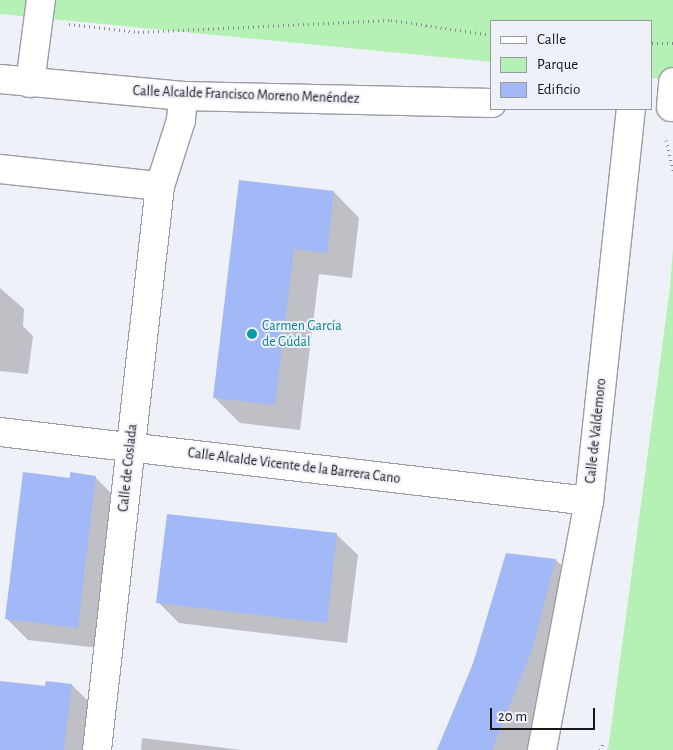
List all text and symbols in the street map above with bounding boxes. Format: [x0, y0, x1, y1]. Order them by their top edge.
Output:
legend [490, 20, 653, 110]
text: Calle [537, 32, 566, 47]
text: Parque [537, 57, 578, 72]
text: Edificio [537, 82, 580, 97]
street label: Calle Alcalde Francisco Moreno Menéndez [132, 83, 360, 107]
place label: Carmen García de Gúdal [262, 318, 342, 351]
marker: Carmen García de Gúdal [246, 328, 258, 340]
street label: Calle de Valdemoro [582, 378, 610, 484]
street label: Calle de Coslada [115, 423, 141, 513]
street label: Calle Alcalde Vicente de la Barrera Cano [187, 445, 401, 487]
scale bar [493, 698, 598, 730]
text: 20 m [498, 709, 527, 724]

